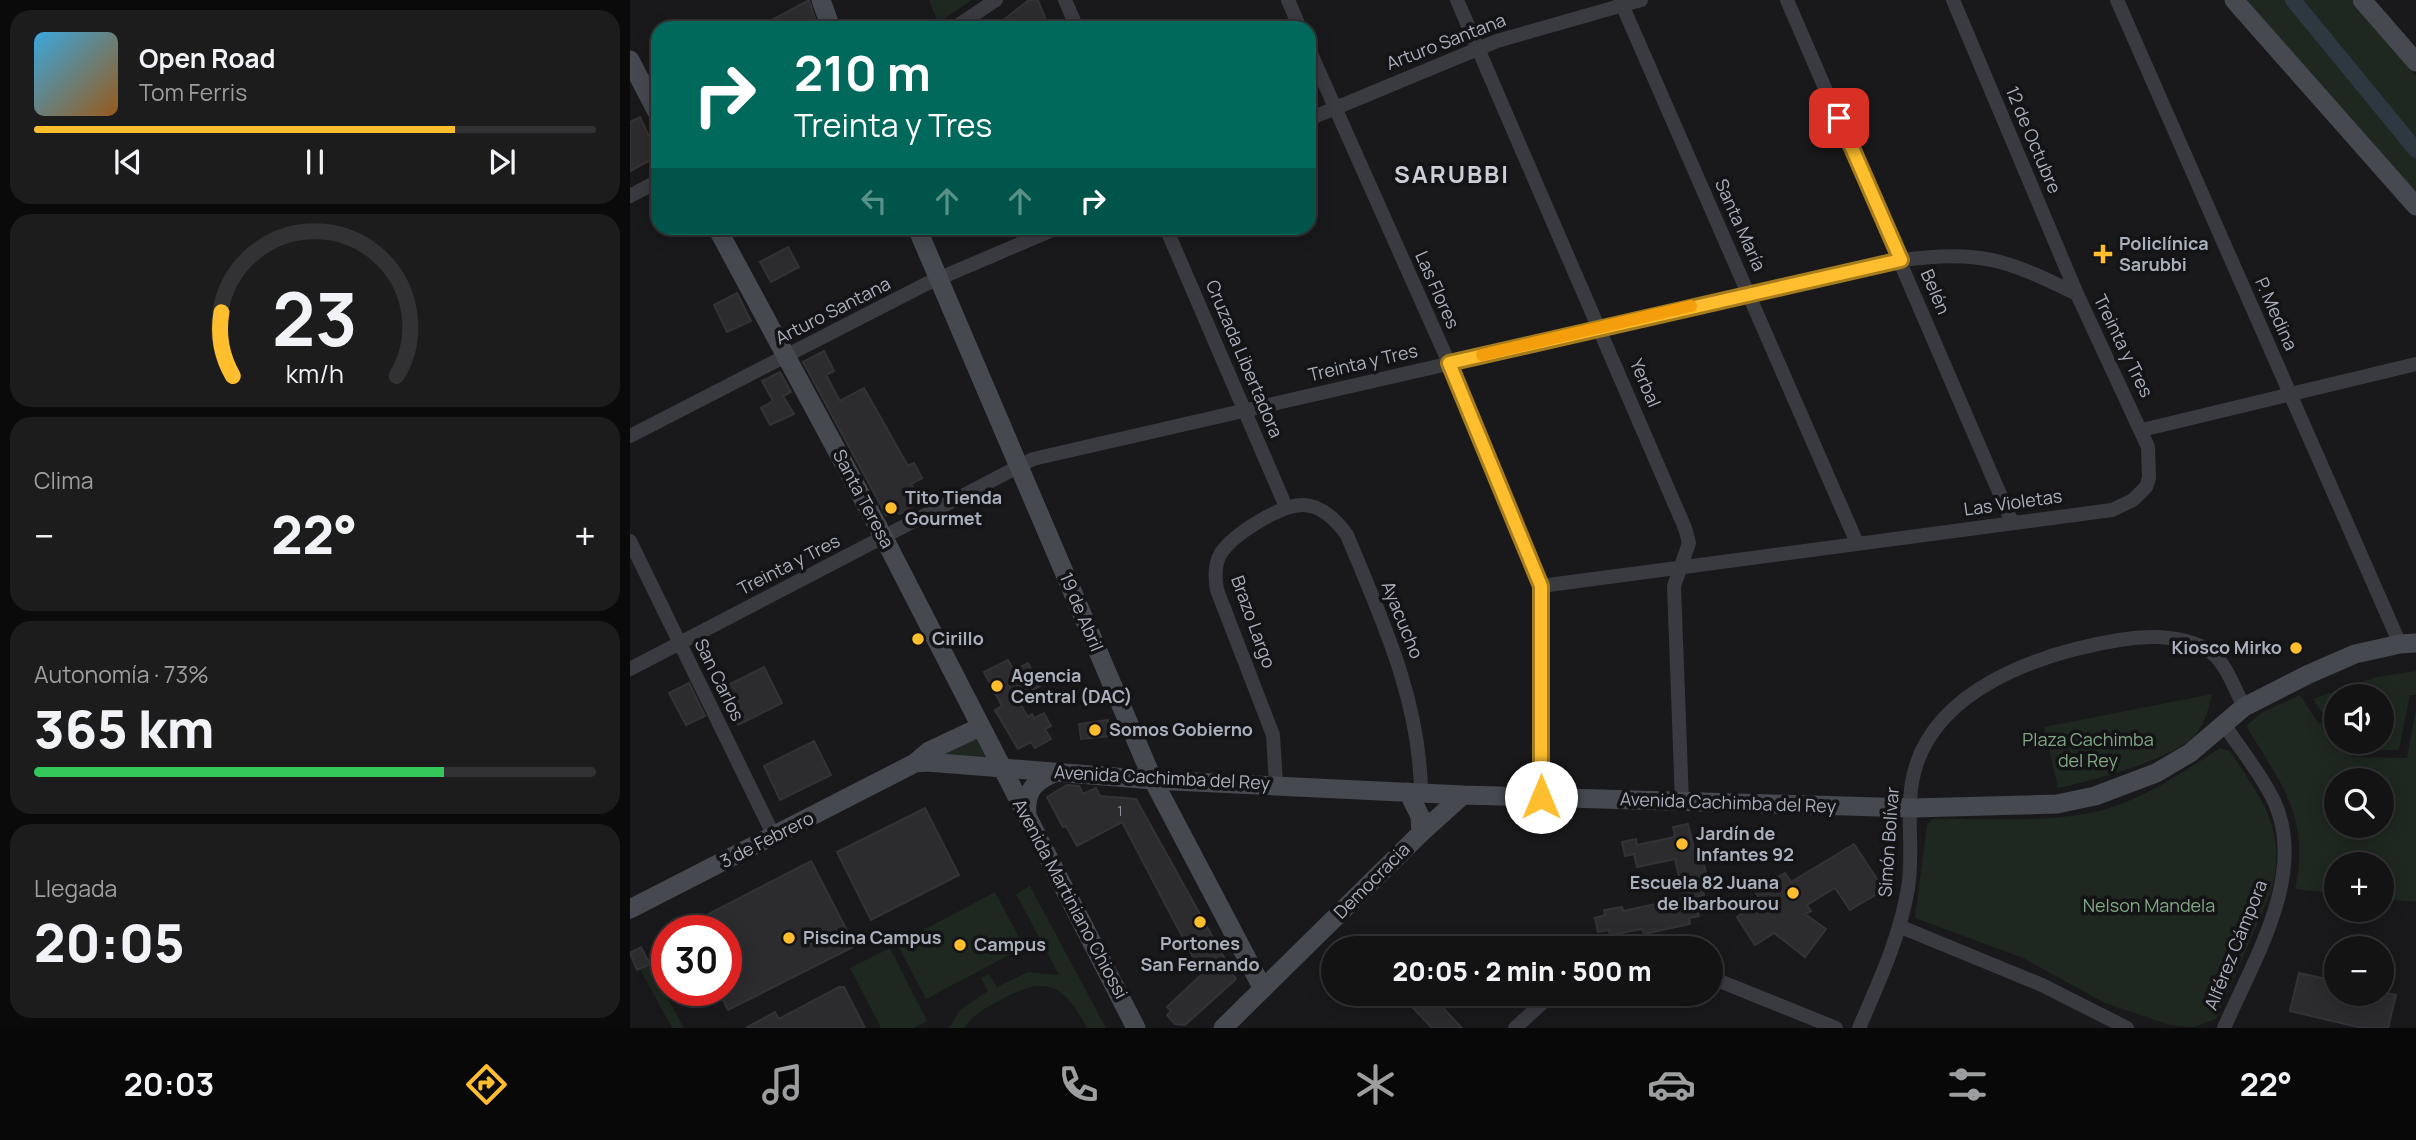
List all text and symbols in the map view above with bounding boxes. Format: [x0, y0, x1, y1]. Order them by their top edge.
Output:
street label: Arturo Santana [1383, 7, 1509, 75]
text: 210 m [794, 39, 931, 106]
text: Open Road [139, 40, 275, 76]
icon: right [679, 49, 770, 140]
text: Tom Ferris [139, 76, 247, 108]
street label: 12 de Octubre [2001, 82, 2067, 197]
pin [1809, 88, 1869, 148]
icon: arrive [1820, 99, 1858, 137]
text: Treinta y Tres [794, 103, 992, 147]
icon: previous [109, 143, 147, 181]
icon: pause [296, 143, 334, 181]
icon: next [483, 143, 521, 181]
district label: SARUBBI [1394, 157, 1510, 190]
street label: Santa María [1710, 175, 1772, 274]
icon: left [855, 182, 893, 220]
icon: ahead [928, 182, 966, 220]
icon: ahead [1001, 182, 1039, 220]
icon: right [1074, 182, 1112, 220]
place label: Policlínica Sarubbi [2119, 231, 2209, 276]
marker: Policlínica Sarubbi [2093, 244, 2113, 264]
street label: Las Flores [1410, 247, 1466, 332]
street label: Belén [1916, 265, 1956, 318]
text: 23 [272, 269, 358, 369]
street label: Arturo Santana [771, 271, 894, 349]
street label: P. Medina [2250, 273, 2304, 354]
street label: Cruzada Libertadora [1201, 276, 1289, 441]
street label: Treinta y Tres [2089, 290, 2159, 401]
street label: Treinta y Tres [1306, 338, 1420, 386]
street label: Yerbal [1625, 355, 1667, 411]
text: km/h [286, 356, 344, 391]
street label: Santa Teresa [828, 445, 900, 552]
text: Clima [34, 464, 93, 496]
street label: Las Violetas [1962, 483, 2064, 521]
place label: Tito Tienda Gourmet [905, 485, 1002, 530]
text: 22° [271, 499, 357, 570]
marker: Tito Tienda Gourmet [883, 500, 899, 516]
text: − [34, 509, 55, 561]
text: + [574, 509, 596, 561]
street label: Treinta y Tres [733, 528, 844, 600]
street label: 19 de Abril [1055, 568, 1109, 655]
street label: Brazo Largo [1226, 572, 1282, 671]
street label: Ayacucho [1377, 577, 1429, 662]
place label: Cirillo [932, 626, 984, 650]
marker: Cirillo [910, 631, 926, 647]
street label: San Carlos [690, 634, 750, 725]
place label: Kiosco Mirko [2172, 635, 2282, 659]
marker: Kiosco Mirko [2288, 640, 2304, 656]
text: Autonomía · 73% [34, 658, 209, 690]
place label: Agencia Central (DAC) [1011, 663, 1132, 708]
marker: Agencia Central (DAC) [989, 678, 1005, 694]
map controls [2324, 684, 2394, 1006]
button: sound [2324, 684, 2394, 754]
text: 365 km [34, 693, 214, 764]
place label: Somos Gobierno [1109, 717, 1253, 741]
marker: Somos Gobierno [1087, 722, 1103, 738]
park label: Plaza Cachimba del Rey [2022, 727, 2154, 772]
street label: Avenida Cachimba del Rey [1053, 759, 1271, 795]
position arrow [1504, 760, 1578, 834]
button: search [2324, 768, 2394, 838]
street label: Simón Bolívar [1872, 785, 1904, 898]
street label: Avenida Cachimba del Rey [1620, 786, 1837, 818]
street label: Avenida Martiniano Chiossi [1008, 794, 1134, 1003]
house number: 1 [1117, 801, 1123, 820]
street label: 3 de Febrero [716, 805, 817, 873]
place label: Jardín de Infantes 92 [1696, 821, 1794, 866]
marker: Jardín de Infantes 92 [1674, 836, 1690, 852]
street label: Democracia [1328, 837, 1414, 923]
button: + [2324, 852, 2394, 922]
place label: Escuela 82 Juana de Ibarbourou [1630, 870, 1779, 915]
text: Llegada [34, 872, 117, 904]
street label: Alférez Cámpora [2198, 876, 2272, 1013]
marker: Escuela 82 Juana de Ibarbourou [1785, 885, 1801, 901]
park label: Nelson Mandela [2083, 893, 2215, 917]
text: 20:05 [34, 907, 185, 978]
marker: Portones San Fernando [1192, 914, 1208, 930]
speed limit sign: 30 [651, 915, 742, 1006]
place label: Piscina Campus [803, 925, 942, 949]
marker: Piscina Campus [781, 930, 797, 946]
place label: Portones San Fernando [1140, 931, 1260, 976]
place label: Campus [974, 932, 1046, 956]
button: − [2324, 936, 2394, 1006]
marker: Campus [952, 937, 968, 953]
text: 20:05 · 2 min · 500 m [1392, 953, 1652, 989]
icon: directions [462, 1060, 511, 1109]
icon: music [758, 1060, 807, 1109]
icon: phone [1054, 1060, 1103, 1109]
icon: climate [1351, 1060, 1400, 1109]
icon: car [1647, 1060, 1696, 1109]
icon: filters [1943, 1060, 1992, 1109]
text: 20:03 [124, 1062, 214, 1106]
text: 22° [2240, 1062, 2292, 1106]

